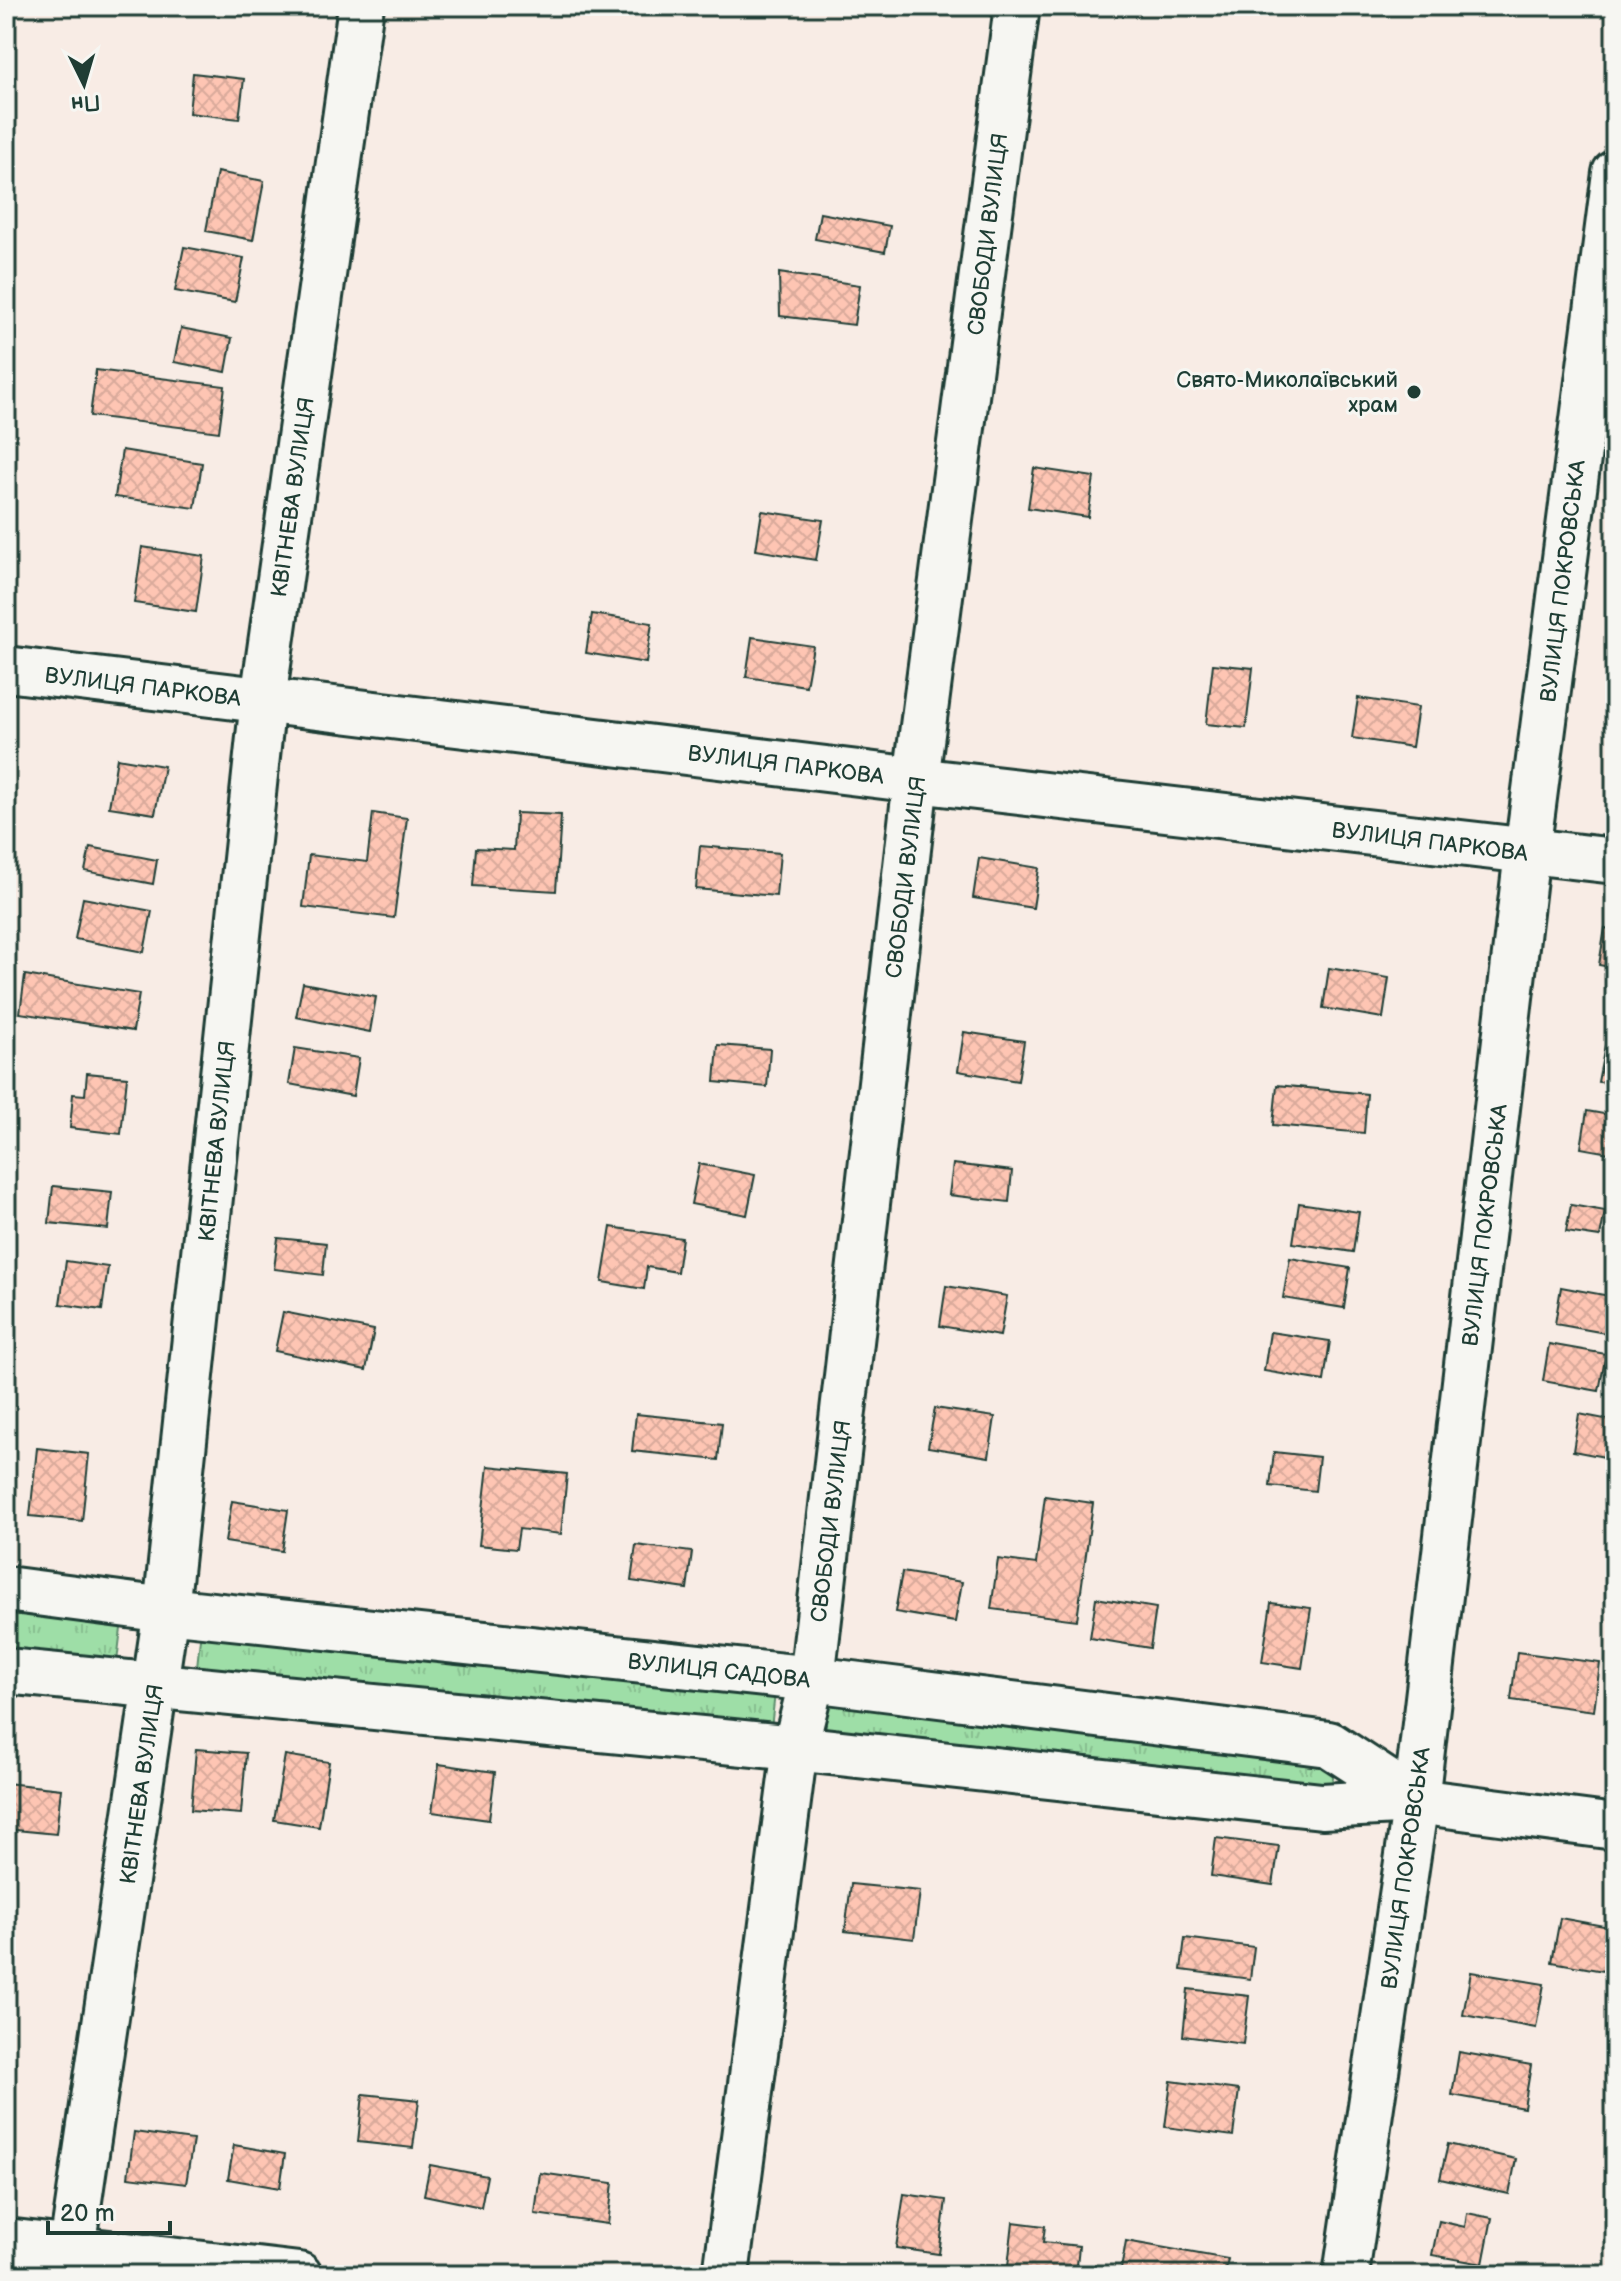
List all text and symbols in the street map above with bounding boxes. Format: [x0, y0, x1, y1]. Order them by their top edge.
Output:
north arrow [44, 44, 124, 124]
text: Пн [70, 88, 101, 117]
street label: СВОБОДИ ВУЛИЦЯ [963, 131, 1014, 337]
place label: Свято-Миколаївський храм [1176, 367, 1398, 419]
marker: Свято-Миколаївський храм [1405, 383, 1423, 401]
street label: КВІТНЕВА ВУЛИЦЯ [266, 395, 321, 599]
street label: ВУЛИЦЯ ПОКРОВСЬКА [1535, 458, 1592, 704]
street label: ВУЛИЦЯ ПАРКОВА [43, 662, 243, 713]
street label: ВУЛИЦЯ ПАРКОВА [686, 740, 886, 791]
street label: СВОБОДИ ВУЛИЦЯ [881, 774, 932, 980]
street label: ВУЛИЦЯ ПАРКОВА [1330, 817, 1530, 868]
street label: КВІТНЕВА ВУЛИЦЯ [194, 1039, 241, 1243]
street label: ВУЛИЦЯ ПОКРОВСЬКА [1457, 1102, 1514, 1348]
street label: СВОБОДИ ВУЛИЦЯ [806, 1418, 857, 1624]
street label: ВУЛИЦЯ САДОВА [626, 1648, 812, 1695]
street label: КВІТНЕВА ВУЛИЦЯ [115, 1682, 170, 1886]
street label: ВУЛИЦЯ ПОКРОВСЬКА [1376, 1745, 1437, 1991]
scale bar [48, 2185, 170, 2235]
text: 20 m [60, 2199, 115, 2228]

